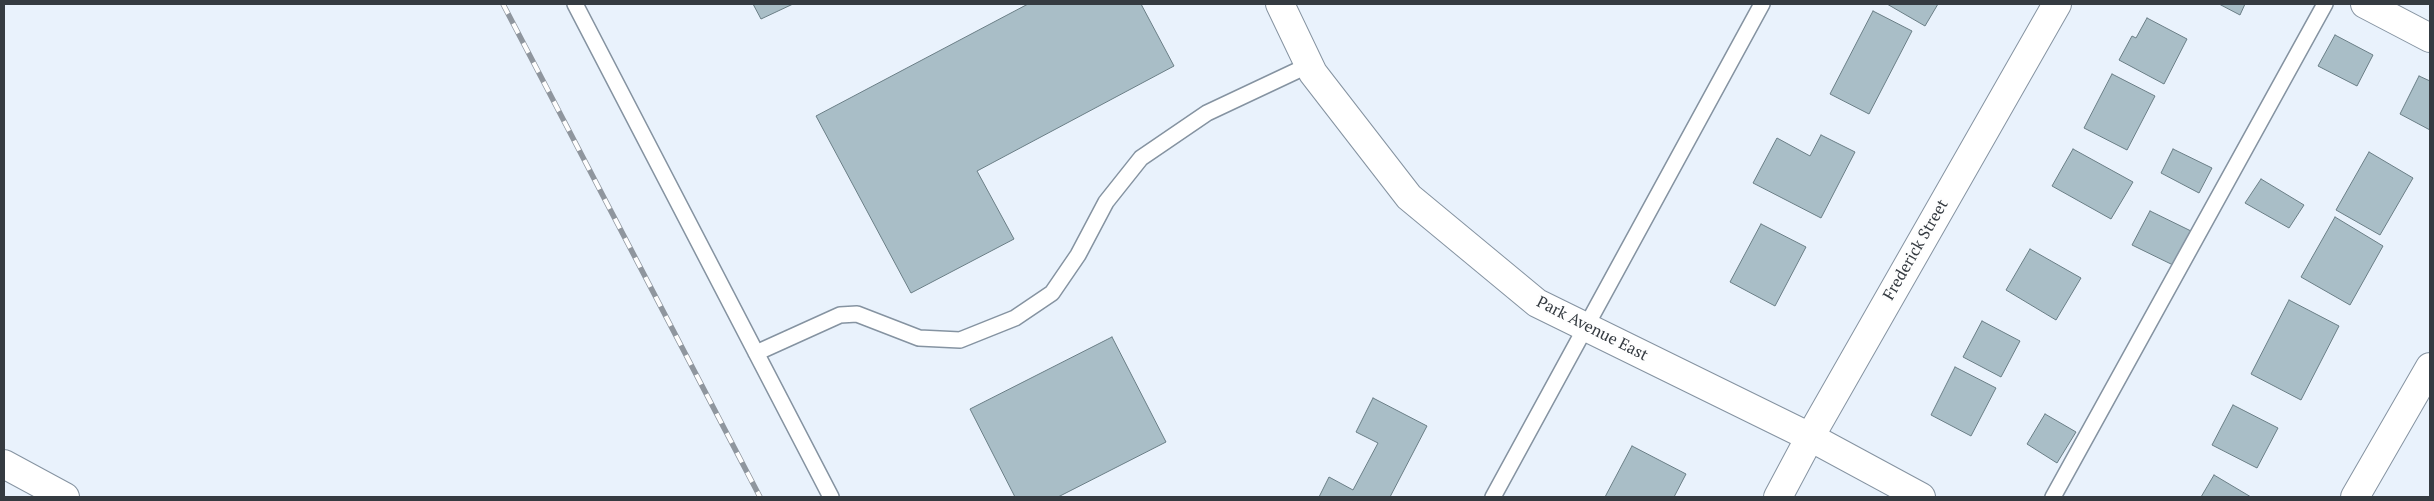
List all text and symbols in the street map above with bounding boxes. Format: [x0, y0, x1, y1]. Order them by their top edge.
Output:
street label: Frederick Street [1879, 196, 1953, 304]
street label: Park Avenue East [1533, 293, 1651, 365]

